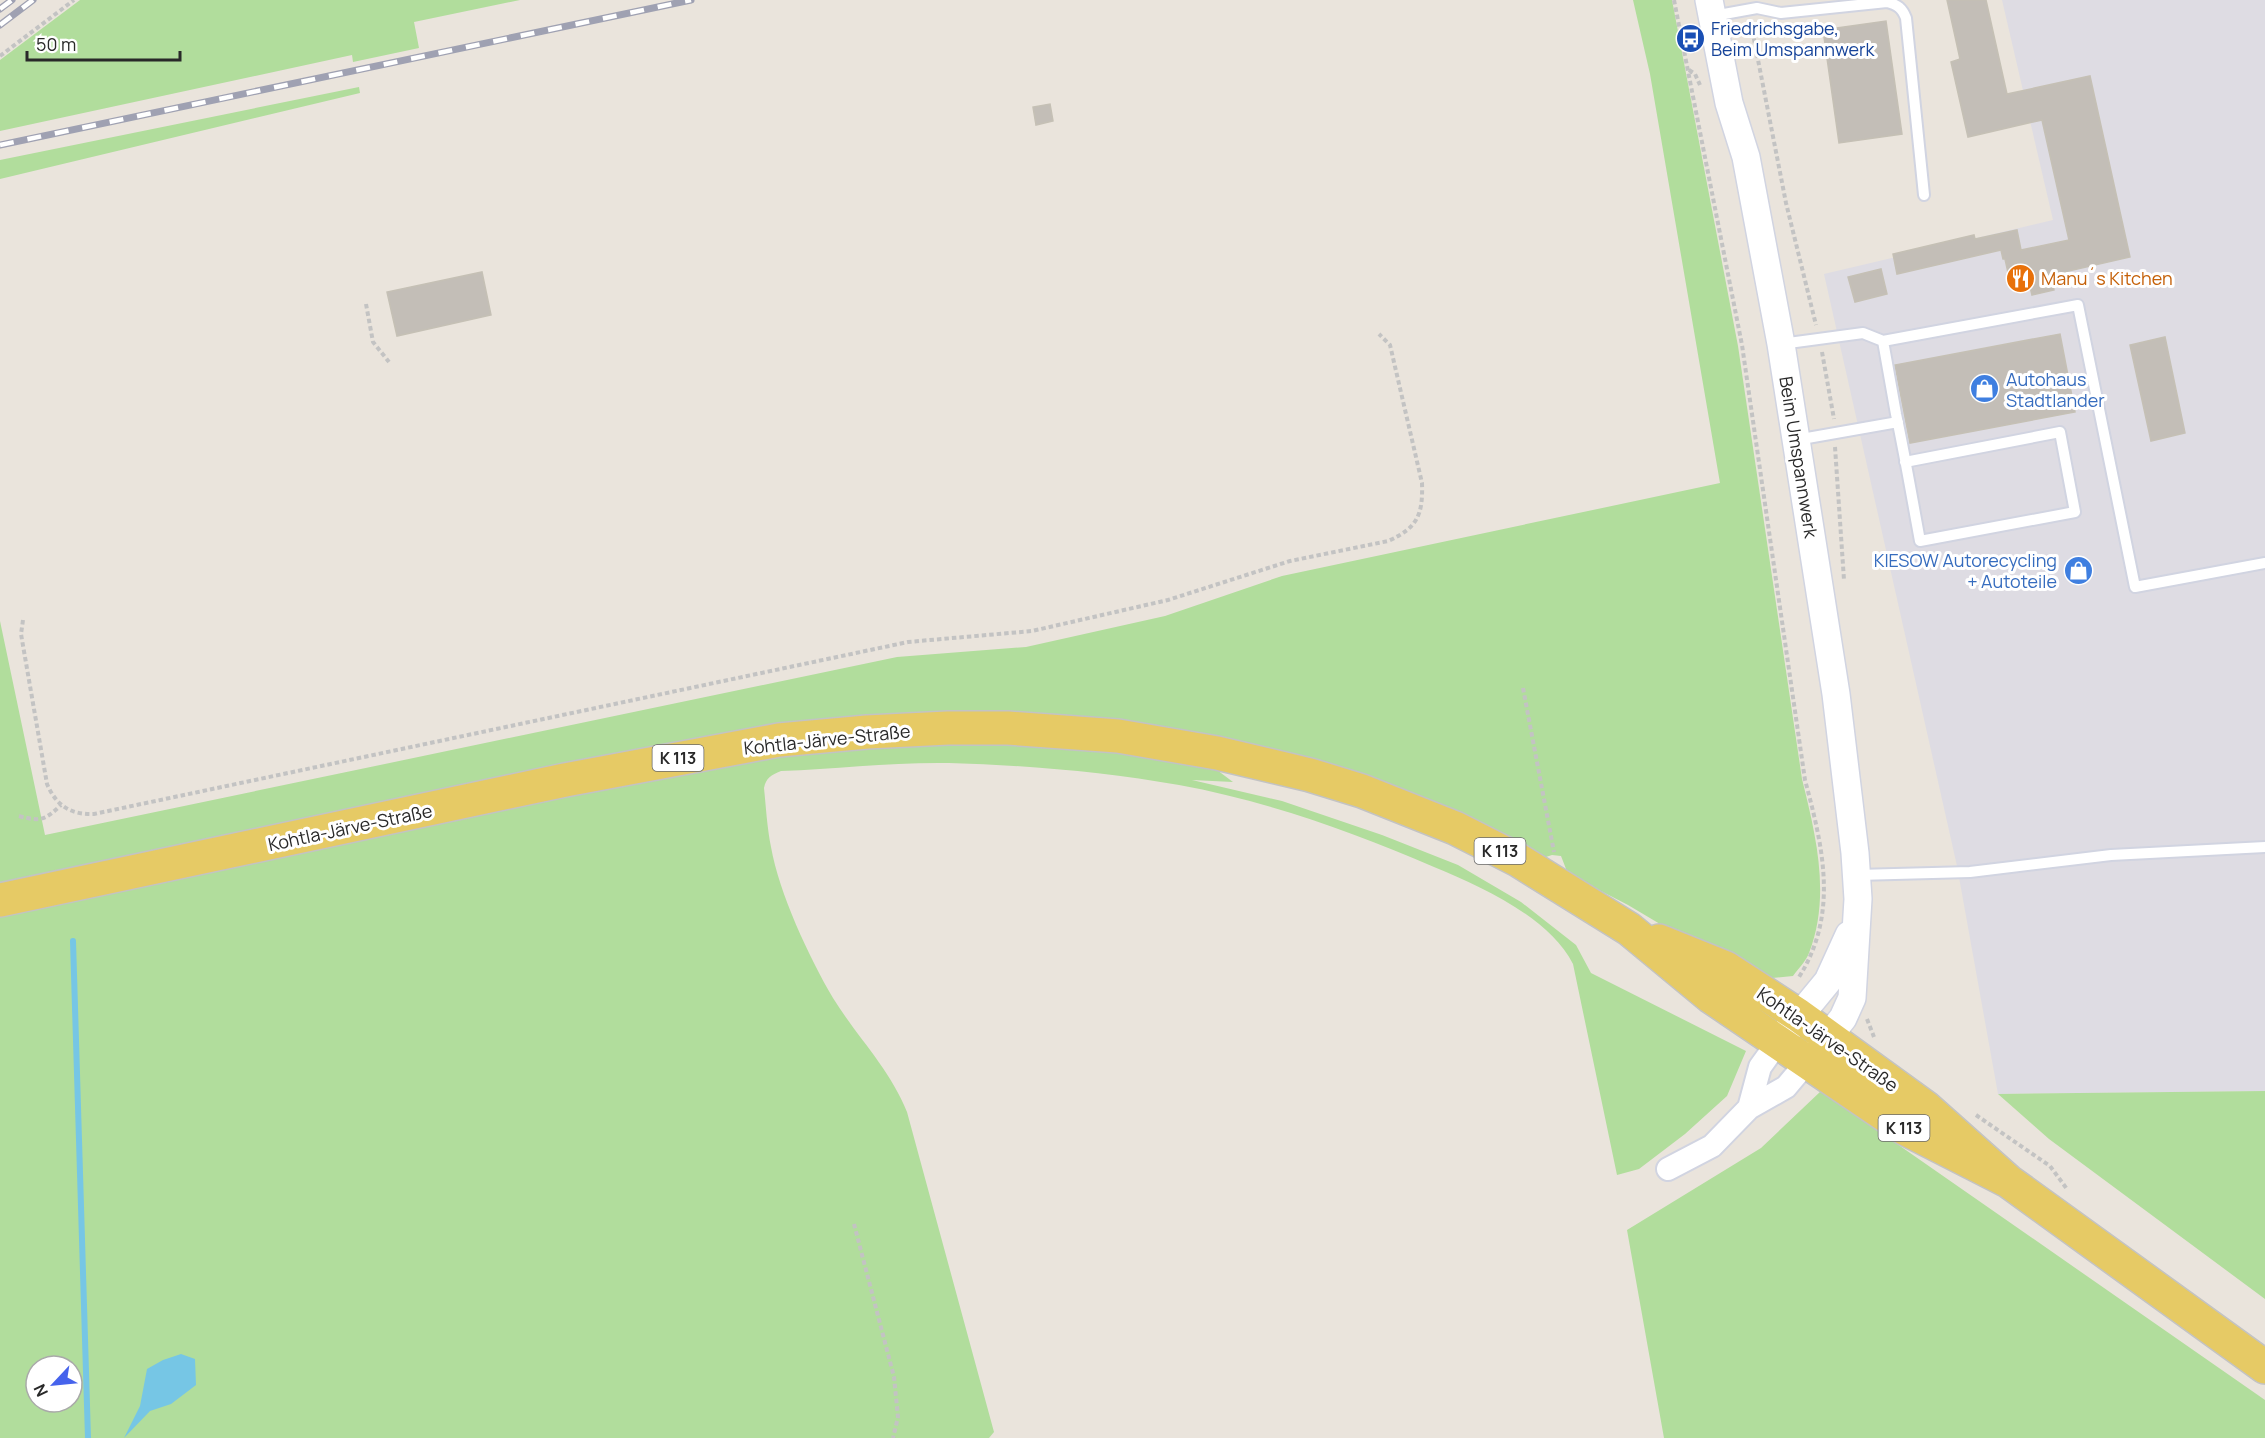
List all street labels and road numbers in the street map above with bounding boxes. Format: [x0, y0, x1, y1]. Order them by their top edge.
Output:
street label: Beim Umspannwerk [1774, 374, 1824, 541]
street label: Kohtla-Järve-Straße [743, 718, 911, 760]
road number: K 113 [652, 745, 704, 771]
street label: Kohtla-Järve-Straße [266, 798, 434, 856]
road number: K 113 [1474, 838, 1526, 864]
street label: Kohtla-Järve-Straße [1753, 981, 1903, 1097]
road number: K 113 [1878, 1115, 1930, 1141]

